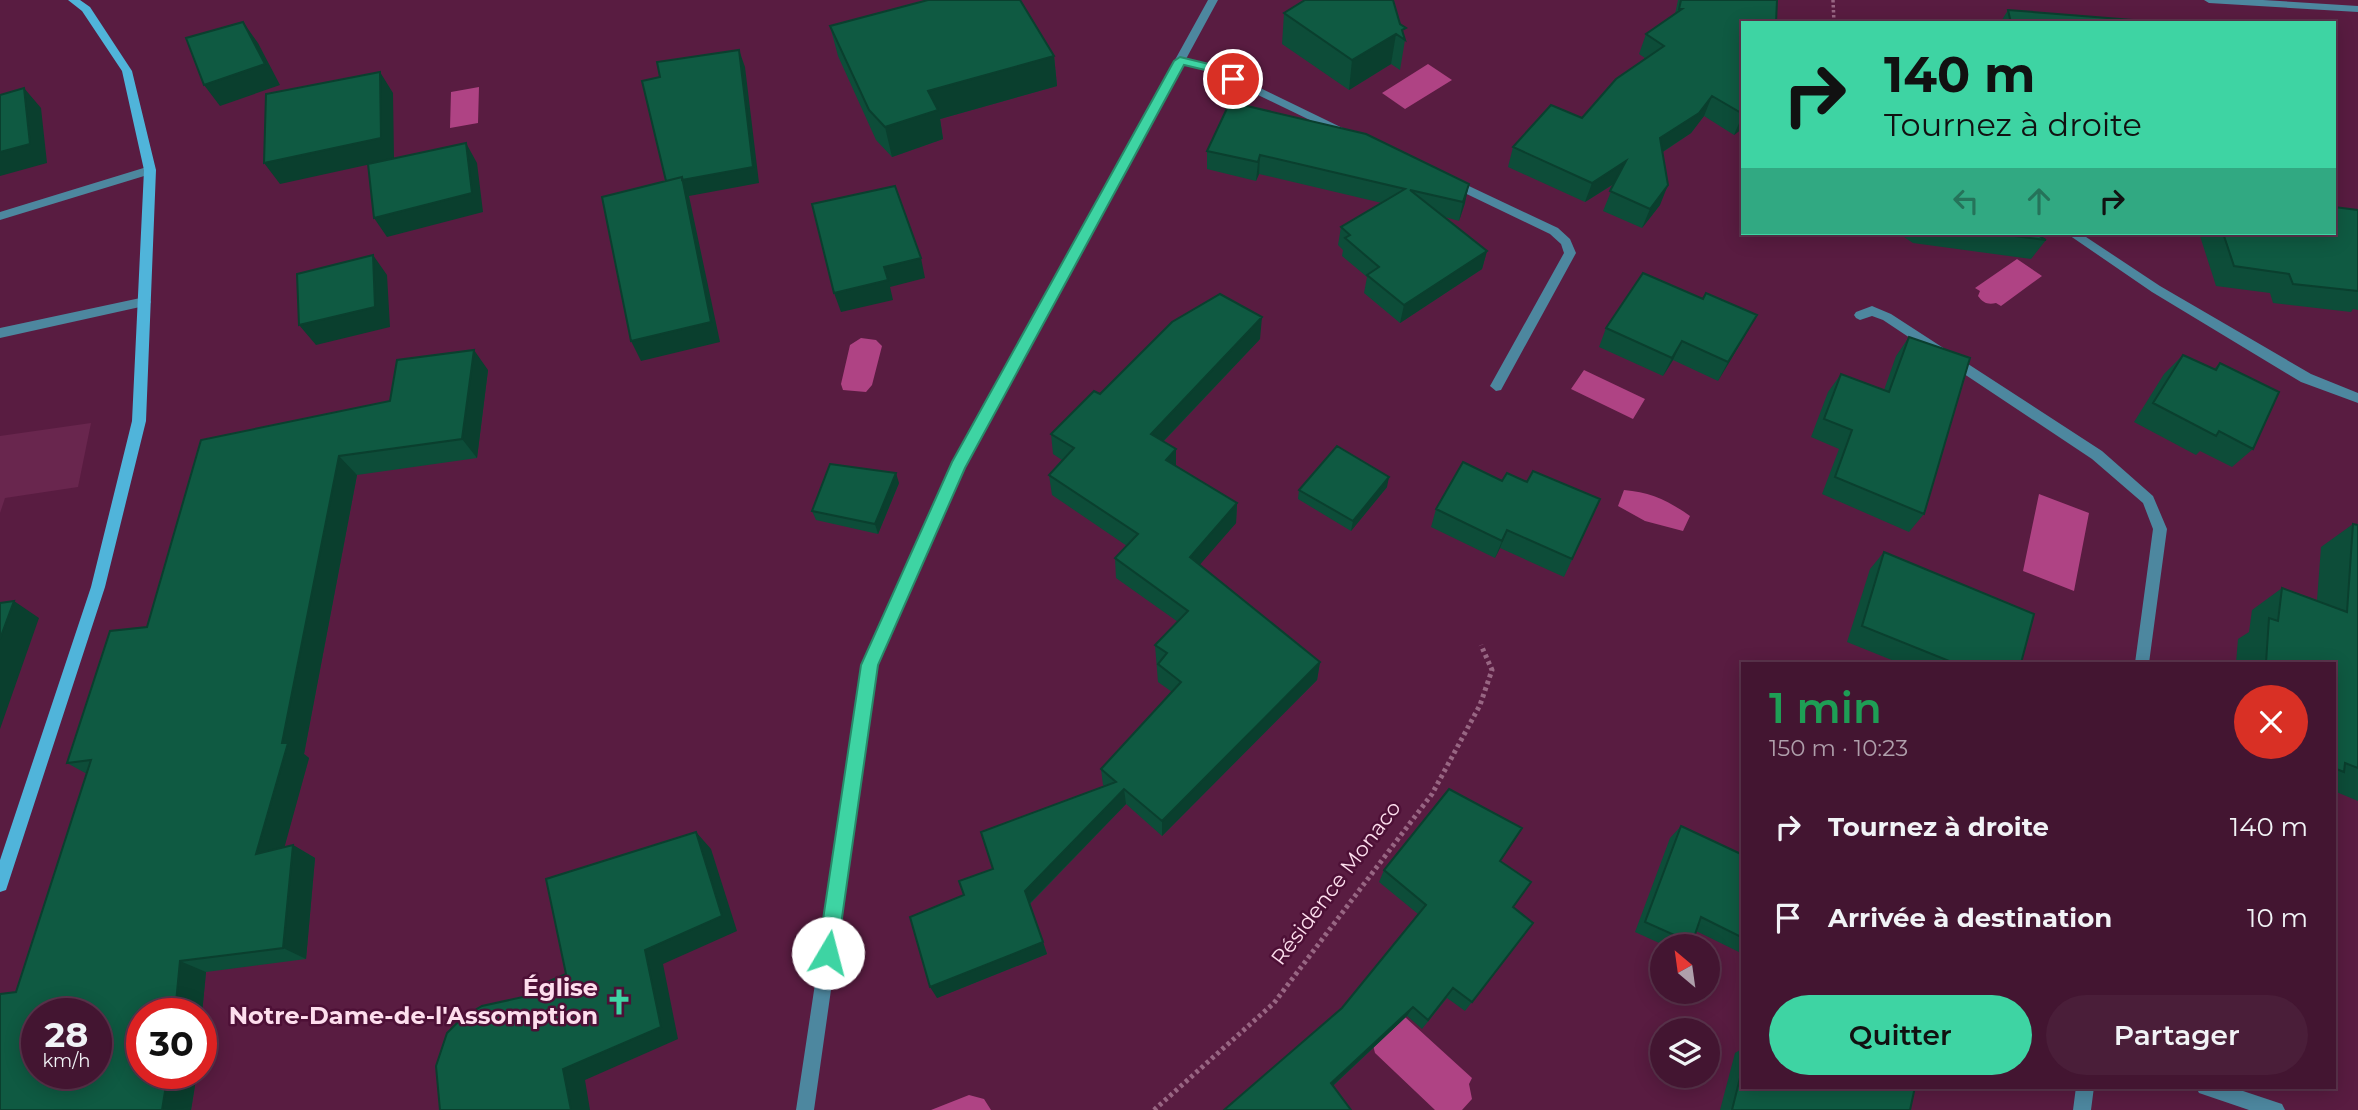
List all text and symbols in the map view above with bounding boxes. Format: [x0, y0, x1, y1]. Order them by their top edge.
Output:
text: 140 m [1884, 45, 2036, 104]
pin [1203, 49, 1263, 109]
icon: right [1769, 49, 1860, 140]
icon: arrive [1214, 60, 1252, 98]
text: Tournez à droite [1884, 105, 2142, 144]
icon: left [1947, 182, 1985, 220]
icon: ahead [2020, 182, 2058, 220]
icon: right [2093, 182, 2131, 220]
text: 1 min [1769, 682, 1882, 734]
button: close [2234, 685, 2308, 759]
text: 150 m · 10:23 [1769, 734, 1908, 762]
street label: Résidence Monaco [1266, 796, 1406, 970]
icon: right [1769, 808, 1807, 846]
text: Tournez à droite [1828, 811, 2049, 843]
text: 140 m [2230, 811, 2308, 843]
icon: arrive [1769, 899, 1807, 937]
text: Arrivée à destination [1828, 902, 2112, 934]
text: 10 m [2247, 902, 2308, 934]
position arrow [791, 916, 865, 990]
north arrow [1650, 934, 1720, 1004]
map controls [1650, 934, 1720, 1088]
place label: Église Notre-Dame-de-l'Assomption [229, 973, 598, 1030]
church icon: Église Notre-Dame-de-l'Assomption [604, 987, 634, 1017]
button: Quitter [1769, 995, 2032, 1075]
button: Partager [2046, 995, 2308, 1075]
speed limit sign: 30 [126, 998, 217, 1089]
text: 28 [45, 1013, 88, 1056]
button: layers [1650, 1018, 1720, 1088]
text: km/h [42, 1050, 91, 1072]

